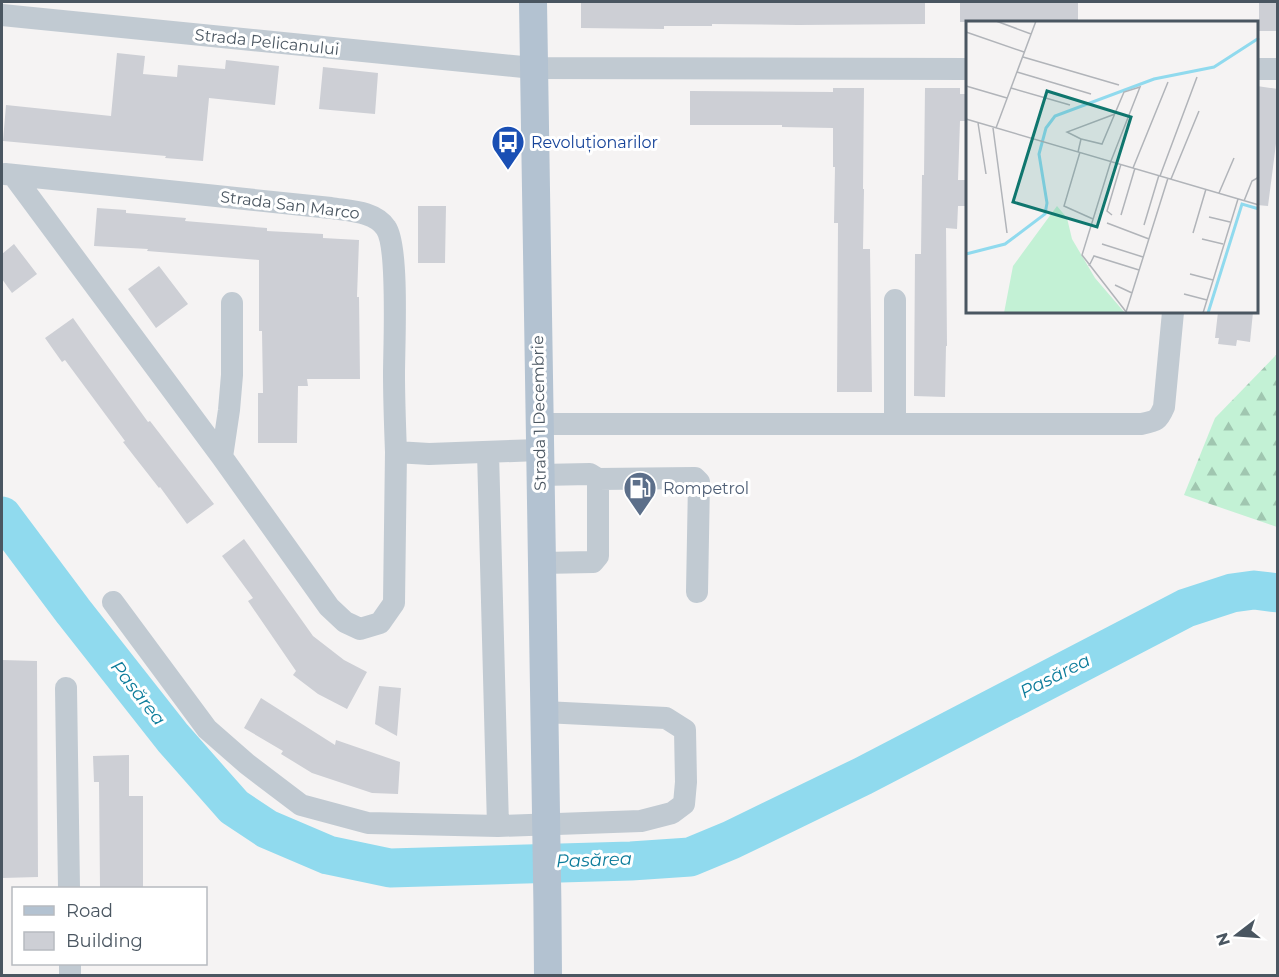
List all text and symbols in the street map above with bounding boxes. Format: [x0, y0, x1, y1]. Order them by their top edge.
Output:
inset map [966, 21, 1258, 314]
street label: Strada Pelicanului [194, 25, 340, 59]
bus stop icon: Revoluționarilor [490, 124, 526, 171]
place label: Revoluționarilor [531, 133, 658, 153]
street label: Strada San Marco [219, 187, 361, 223]
street label: Strada 1 Decembrie [528, 335, 550, 491]
fuel station icon: Rompetrol [622, 470, 658, 517]
place label: Rompetrol [663, 479, 749, 498]
water label: Pasărea [1016, 649, 1094, 703]
water label: Pasărea [106, 656, 170, 730]
water label: Pasărea [556, 848, 632, 872]
legend [12, 887, 207, 965]
text: Road [66, 900, 113, 922]
north arrow [1207, 905, 1267, 965]
text: Building [66, 930, 143, 952]
text: N [1212, 930, 1234, 948]

